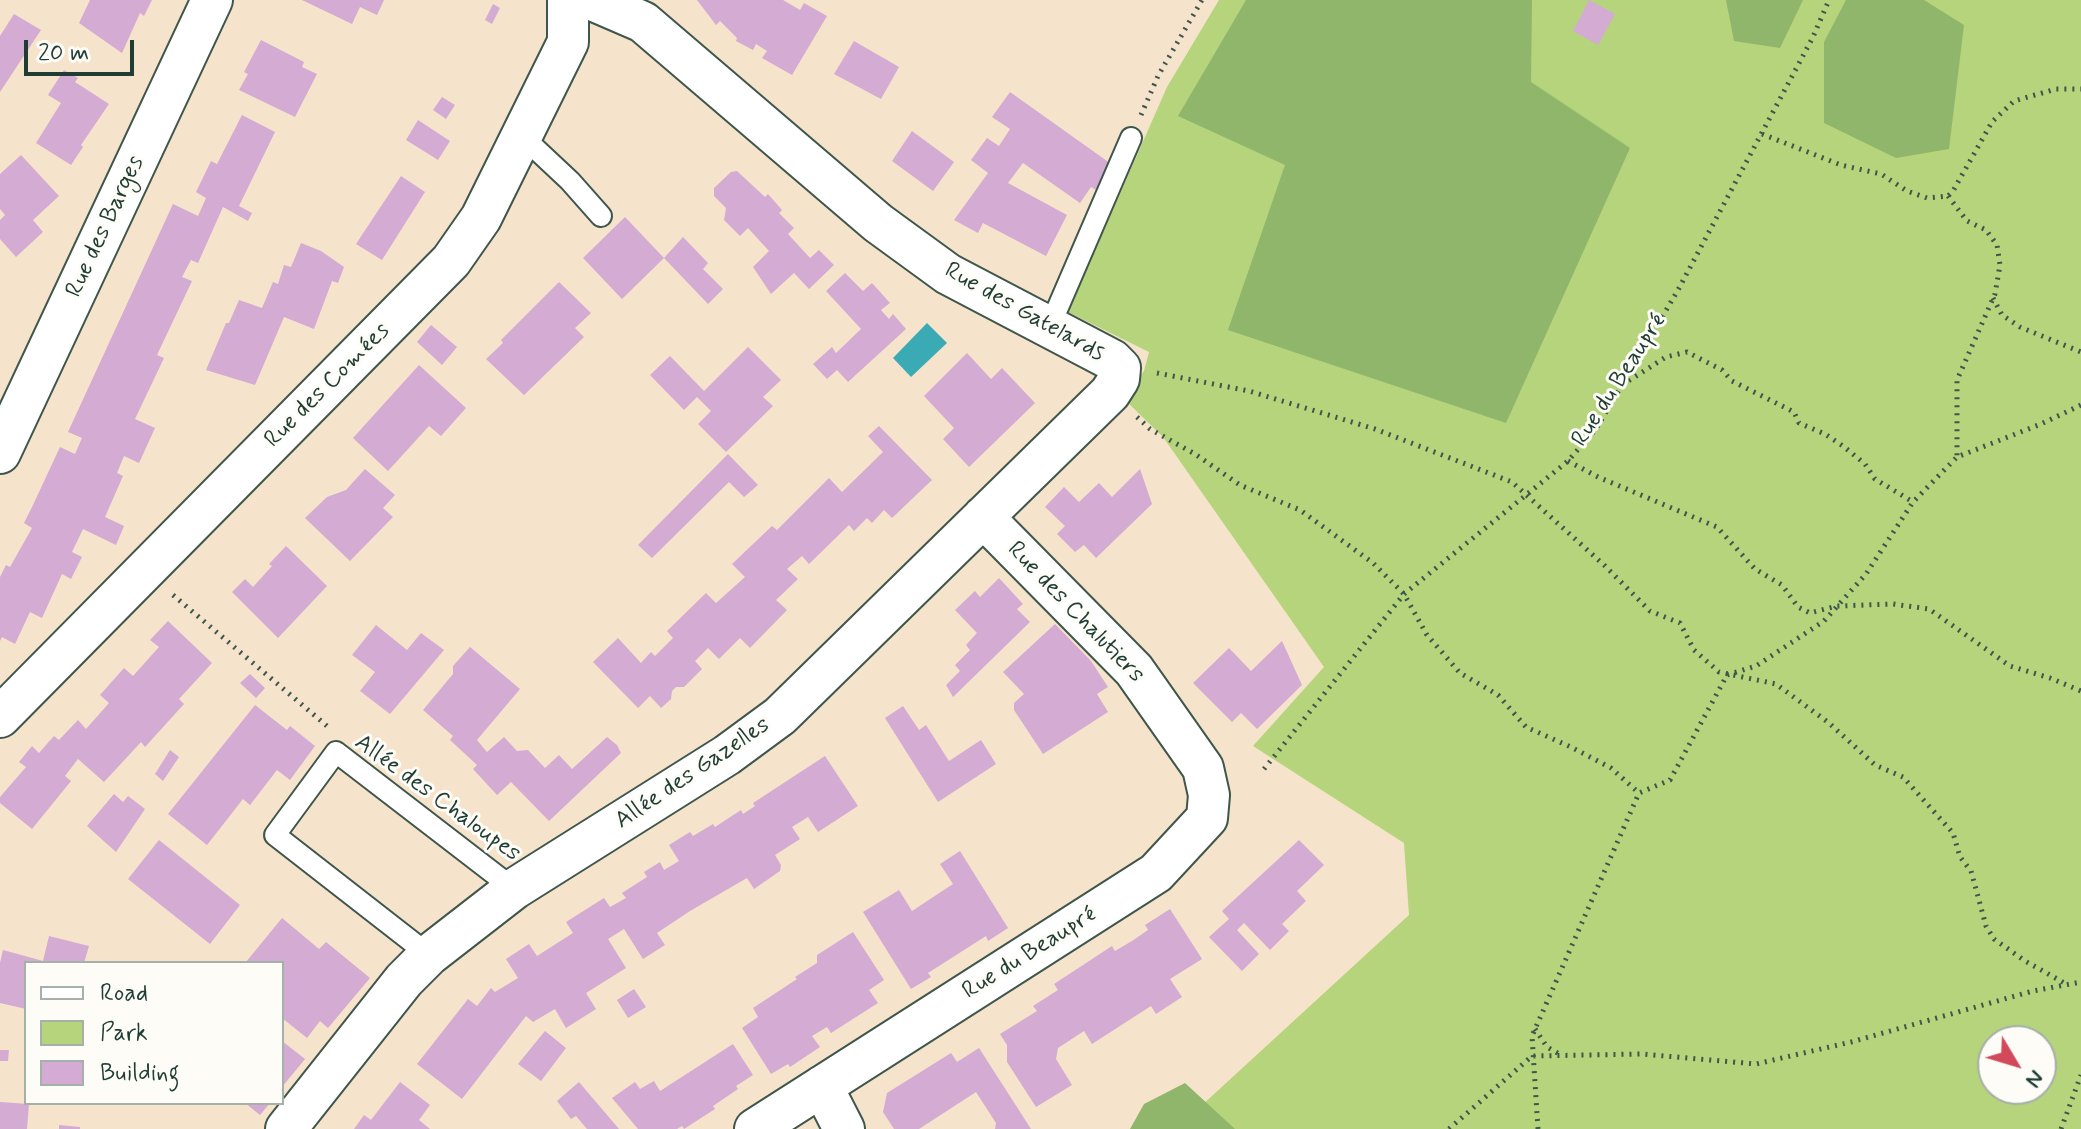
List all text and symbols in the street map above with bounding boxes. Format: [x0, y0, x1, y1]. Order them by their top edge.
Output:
scale bar [28, 24, 138, 74]
text: 20 m [38, 38, 89, 69]
street label: Rue des Barges [61, 152, 151, 302]
street label: Rue des Gatelards [939, 257, 1109, 369]
street label: Rue du Beaupré [1566, 309, 1674, 453]
street label: Rue des Comées [259, 317, 397, 455]
street label: Rue des Chalutiers [1000, 536, 1150, 690]
street label: Allée des Gazelles [610, 712, 776, 836]
street label: Allée des Chaloupes [348, 729, 526, 869]
street label: Rue du Beaupré [958, 901, 1102, 1007]
legend [24, 961, 284, 1105]
text: Road [100, 978, 148, 1009]
text: Park [100, 1018, 148, 1049]
north arrow [1977, 1025, 2057, 1105]
text: Building [100, 1058, 180, 1089]
text: N [2019, 1064, 2050, 1093]

